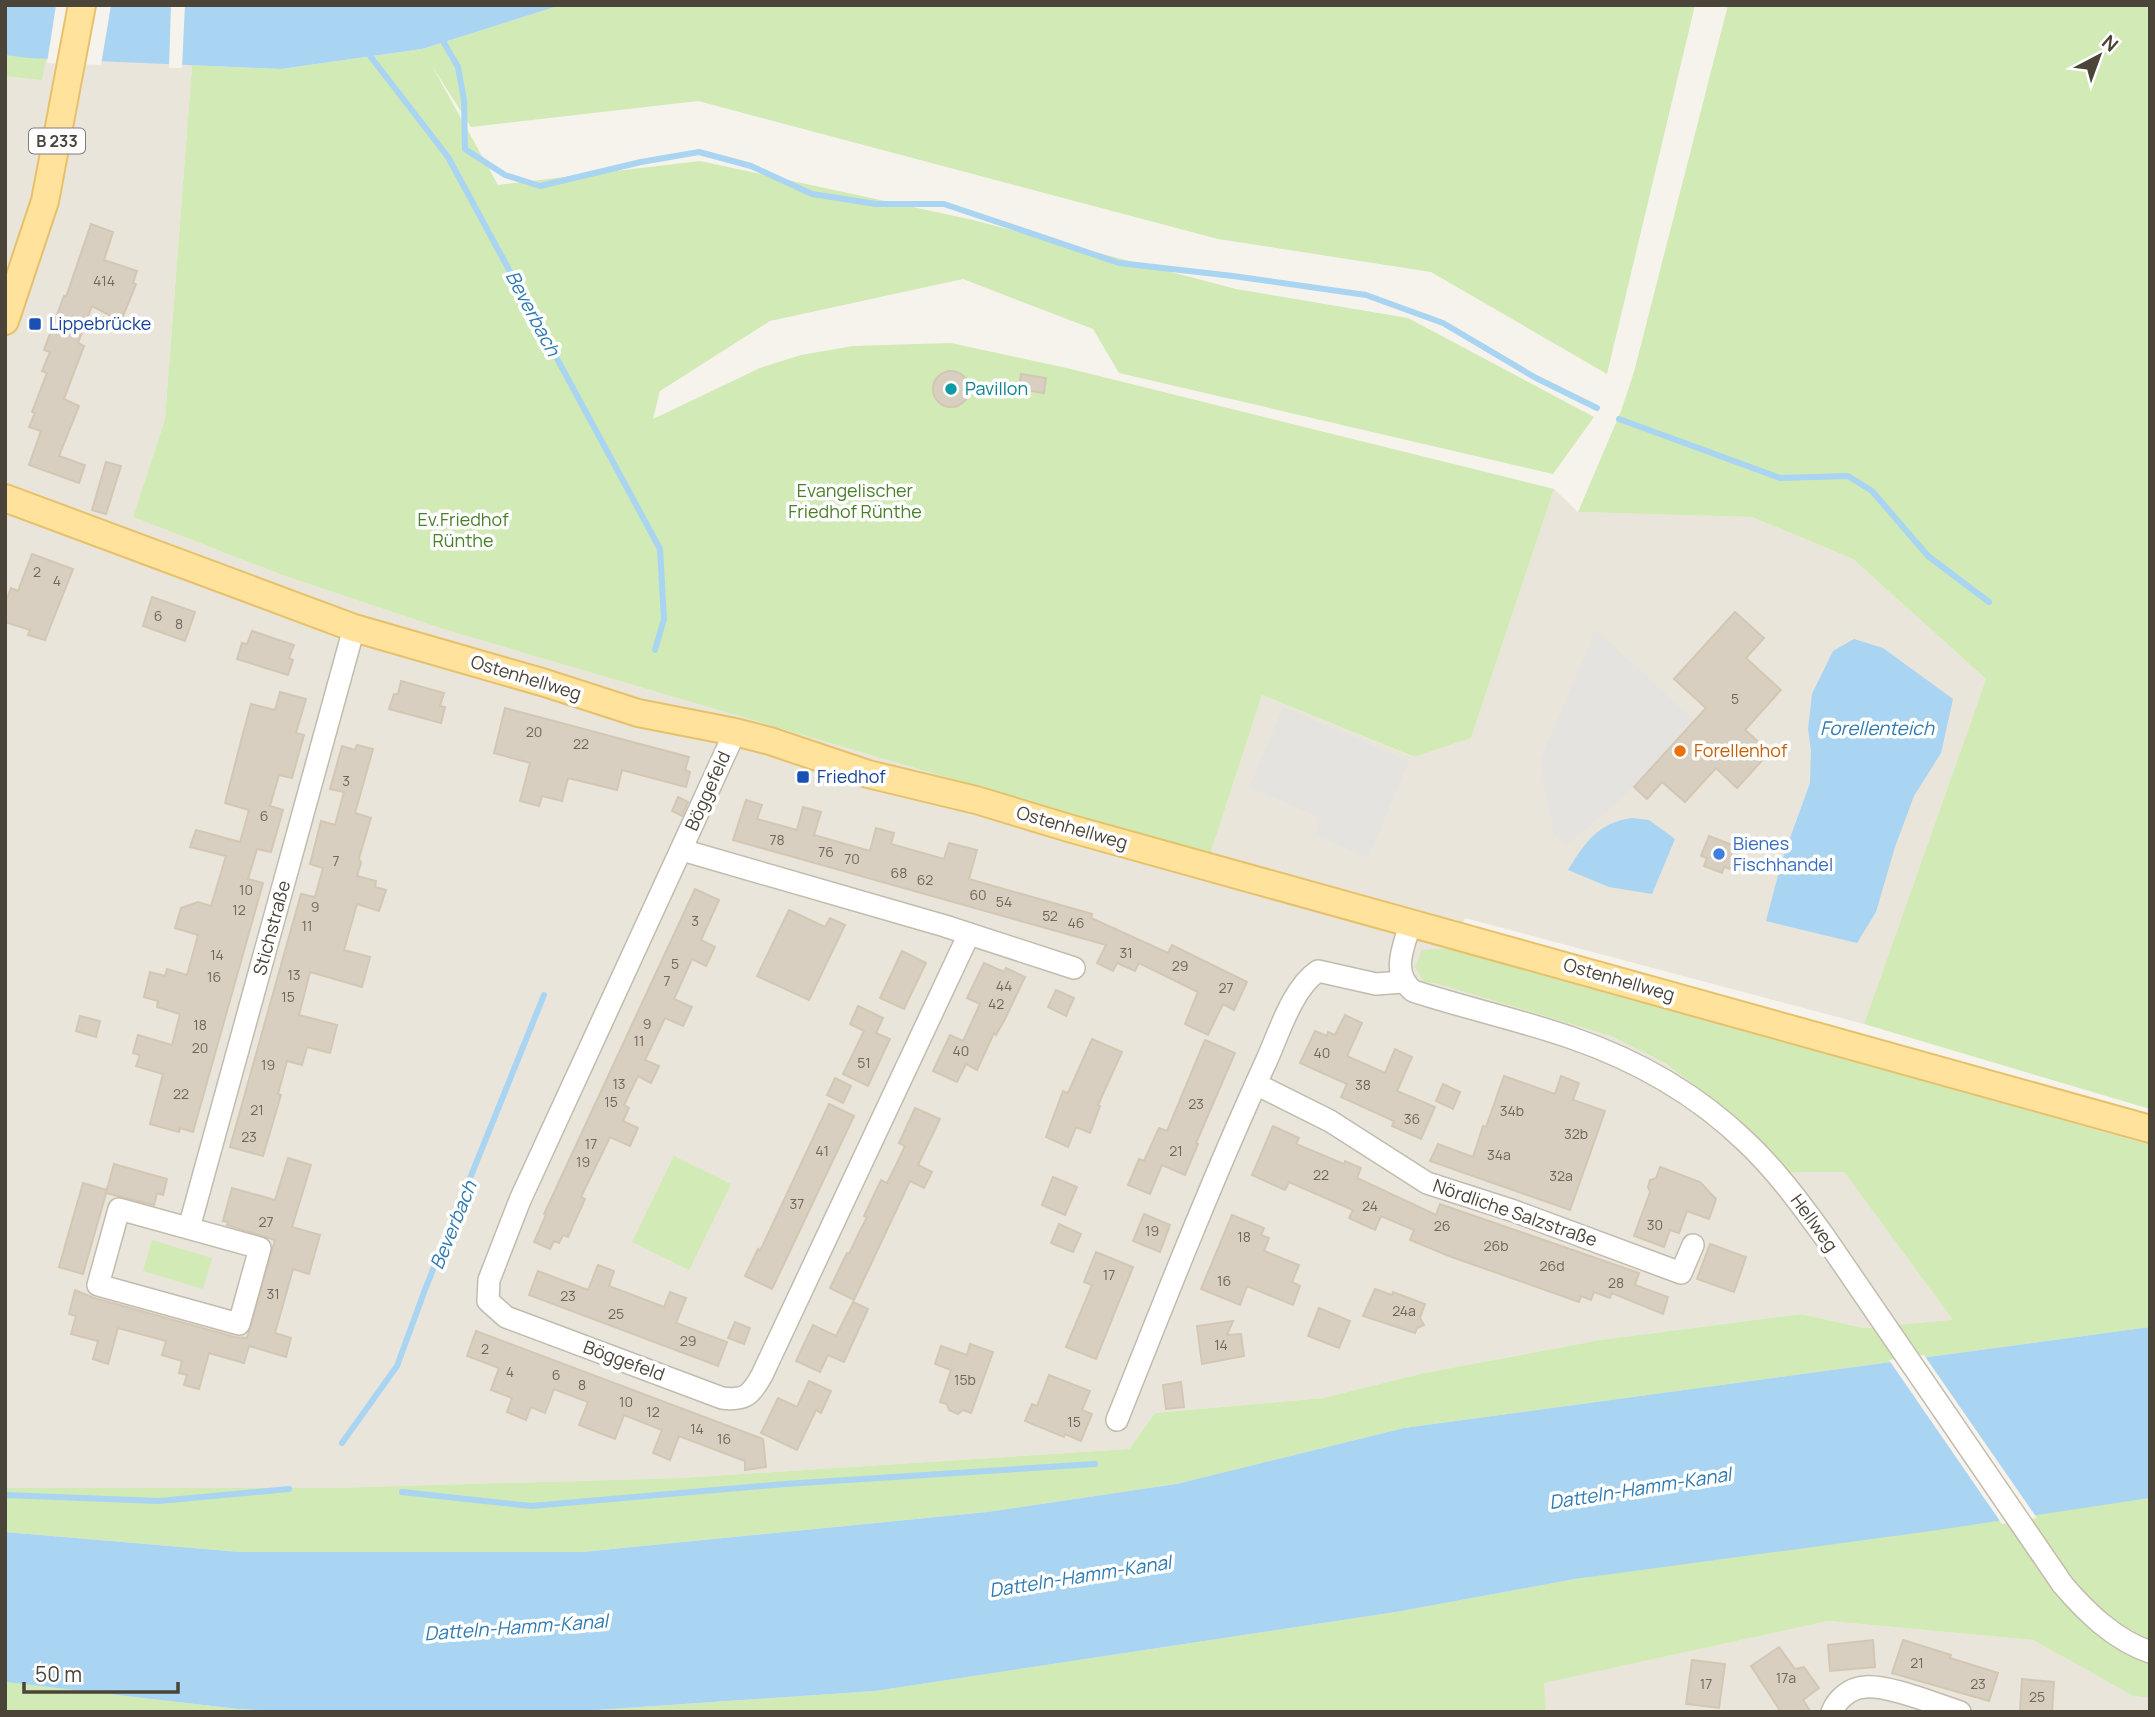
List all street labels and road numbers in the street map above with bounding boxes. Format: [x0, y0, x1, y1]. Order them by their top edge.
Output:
road number: B 233 [29, 128, 85, 154]
street label: Ostenhellweg [468, 649, 585, 705]
street label: Böggefeld [679, 747, 735, 834]
street label: Ostenhellweg [1014, 800, 1131, 854]
street label: Stichstraße [247, 878, 295, 978]
street label: Ostenhellweg [1561, 952, 1678, 1006]
street label: Nördliche Salzstraße [1430, 1173, 1601, 1251]
street label: Hellweg [1786, 1189, 1844, 1256]
street label: Böggefeld [580, 1334, 668, 1386]

